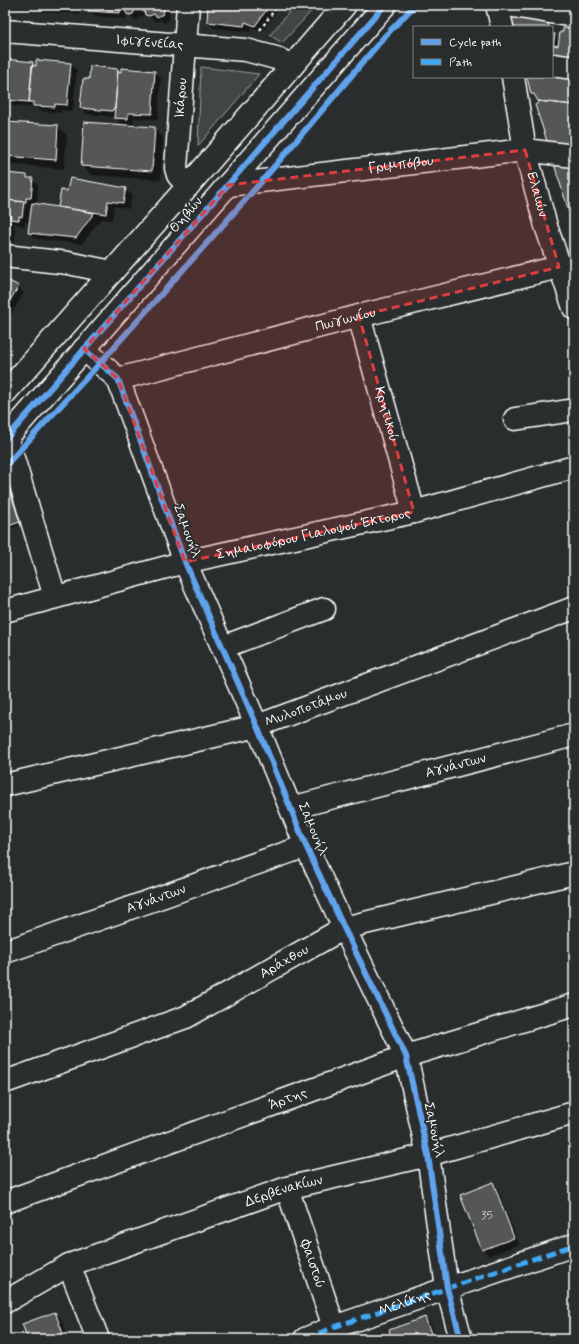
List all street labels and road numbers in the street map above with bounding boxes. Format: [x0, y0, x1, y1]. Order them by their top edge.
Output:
street label: Ιφιγενείας [115, 31, 184, 54]
street label: Ικάρου [171, 77, 191, 119]
street label: Γριμπόβου [367, 152, 434, 177]
street label: Ελαιών [522, 170, 552, 219]
street label: Θηβών [165, 193, 207, 237]
street label: Πωγωνίου [313, 303, 377, 336]
street label: Κρητικού [370, 384, 403, 444]
street label: Σαμουήλ [169, 502, 205, 561]
street label: Σημαιοφόρου Γιαλοψού Έκτορος [215, 504, 412, 564]
street label: Μυλοποτάμου [262, 684, 350, 731]
street label: Αγνάντων [423, 749, 488, 782]
street label: Σαμουήλ [294, 800, 332, 859]
street label: Αγνάντων [124, 880, 188, 918]
street label: Αράχθου [256, 941, 312, 983]
street label: Άρτης [266, 1084, 309, 1114]
street label: Σαμουήλ [419, 1101, 449, 1160]
street label: Δερβενακίων [242, 1171, 324, 1211]
street label: Φαιστού [296, 1236, 329, 1291]
street label: Μελίκης [376, 1286, 433, 1320]

